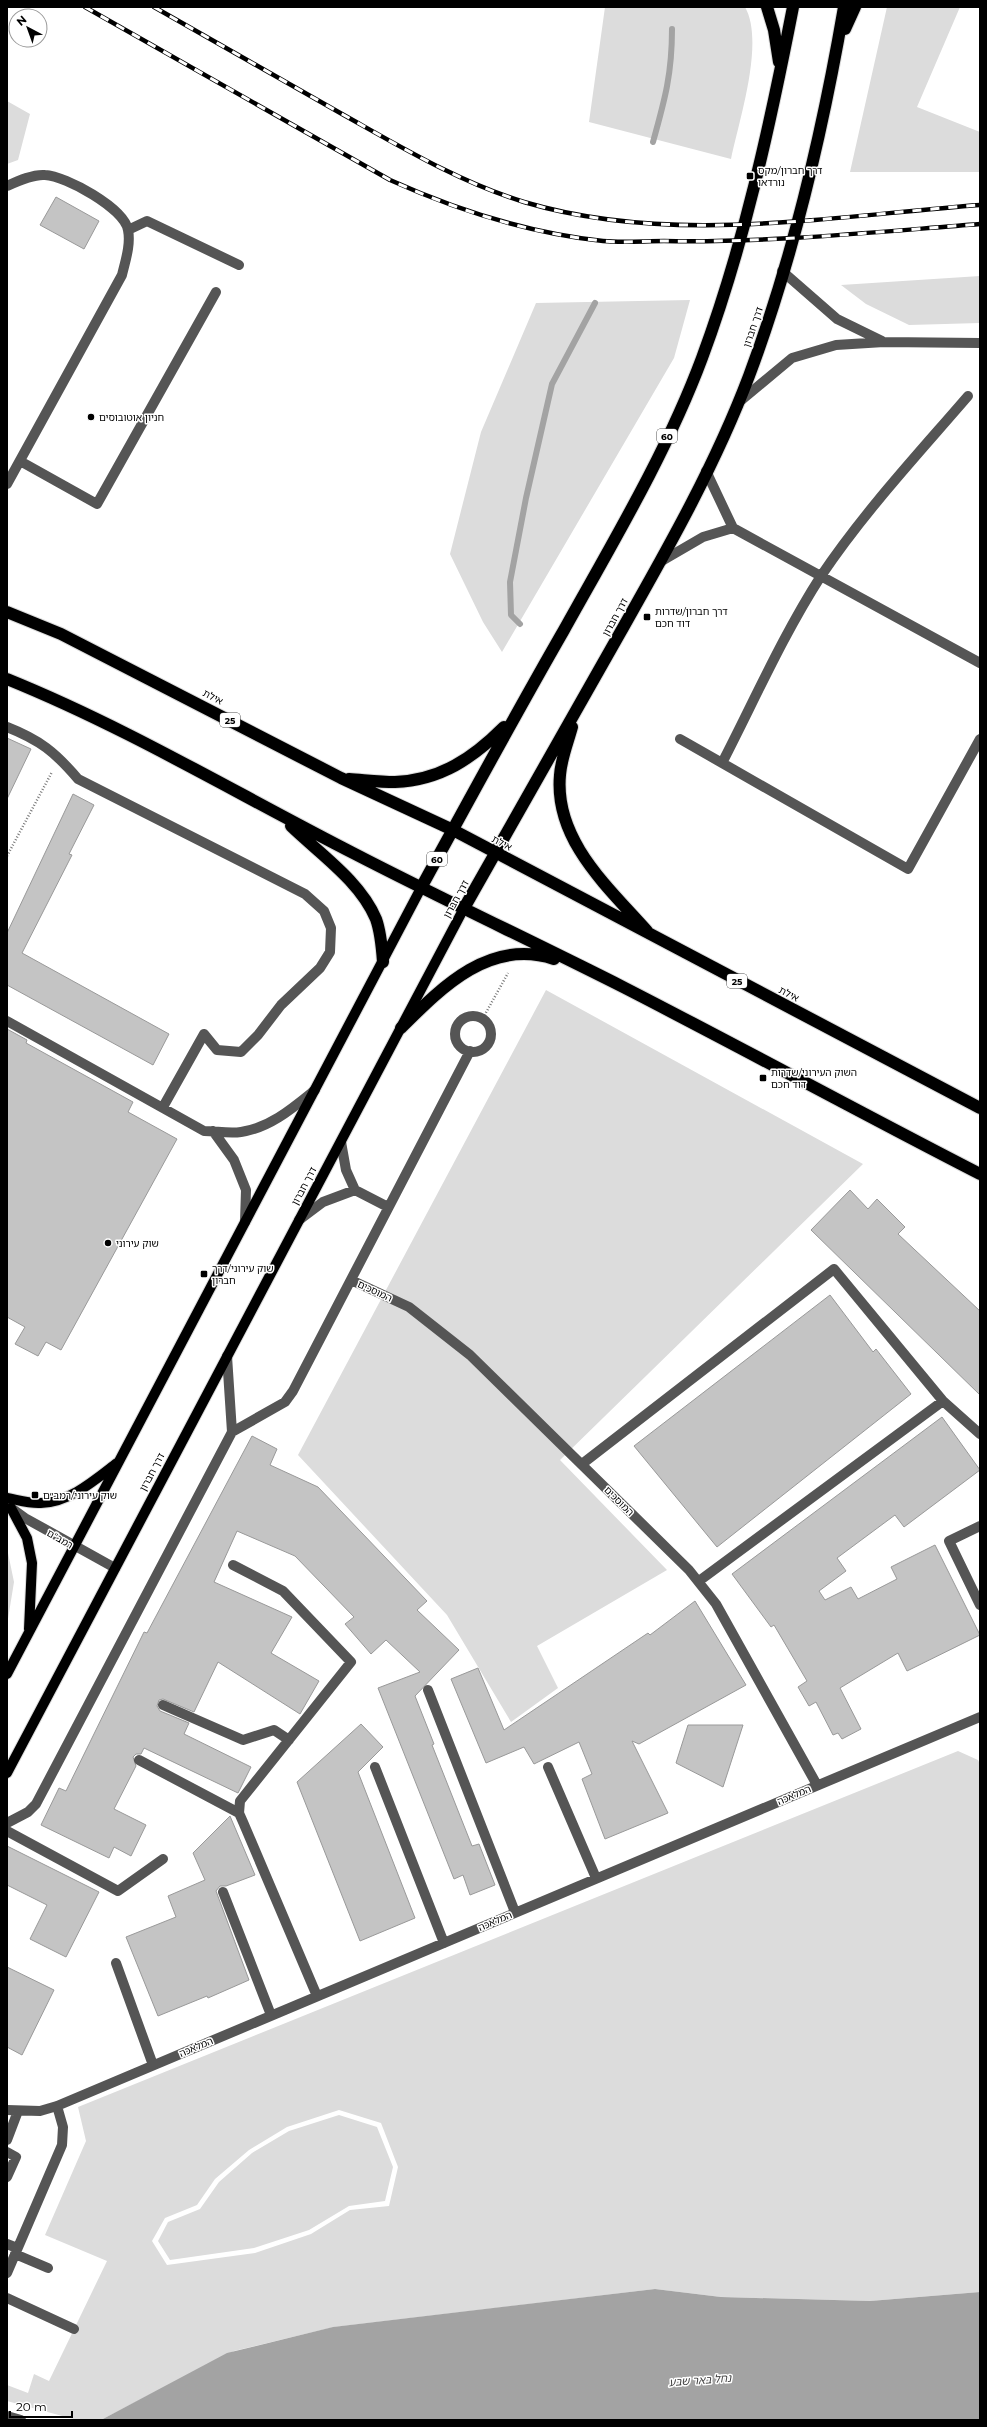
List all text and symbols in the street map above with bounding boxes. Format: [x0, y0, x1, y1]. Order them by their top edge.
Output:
north arrow [8, 8, 48, 48]
text: N [13, 12, 29, 29]
place label: דרך חברון/מקס נורדאו [758, 164, 823, 189]
marker: דרך חברון/מקס נורדאו [745, 171, 755, 181]
street label: דרך חברון [740, 305, 766, 349]
place label: חניון אוטובוסים [99, 411, 164, 424]
marker: חניון אוטובוסים [86, 412, 96, 422]
road number: 60 [657, 429, 677, 443]
street label: דרך חברון [599, 595, 631, 638]
place label: דרך חברון/שדרות דוד חכם [655, 605, 728, 630]
marker: דרך חברון/שדרות דוד חכם [642, 612, 652, 622]
street label: אילת [201, 686, 225, 708]
road number: 25 [220, 713, 240, 727]
street label: אילת [490, 832, 514, 854]
road number: 60 [427, 852, 447, 866]
street label: דרך חברון [440, 877, 472, 920]
road number: 25 [727, 974, 747, 988]
street label: אילת [777, 983, 801, 1005]
place label: השוק העירוני/שדרות דוד חכם [771, 1066, 857, 1091]
marker: השוק העירוני/שדרות דוד חכם [758, 1073, 768, 1083]
street label: דרך חברון [288, 1164, 320, 1208]
place label: שוק עירוני [116, 1237, 159, 1250]
marker: שוק עירוני [103, 1238, 113, 1248]
place label: שוק עירוני/דרך חברון [212, 1262, 274, 1287]
marker: שוק עירוני/דרך חברון [199, 1269, 209, 1279]
street label: המוסכים [356, 1277, 394, 1305]
street label: דרך חברון [136, 1450, 168, 1494]
street label: המוסכים [601, 1483, 637, 1519]
place label: שוק עירוני/רמב״ם [43, 1489, 117, 1502]
marker: שוק עירוני/רמב״ם [30, 1490, 40, 1500]
street label: רמב"ם [45, 1526, 75, 1552]
street label: המלאכה [775, 1782, 813, 1808]
street label: המלאכה [476, 1908, 514, 1934]
street label: המלאכה [177, 2034, 215, 2060]
water label: נחל באר שבע [668, 2371, 733, 2389]
scale bar [10, 2393, 72, 2419]
text: 20 m [16, 2399, 47, 2414]

